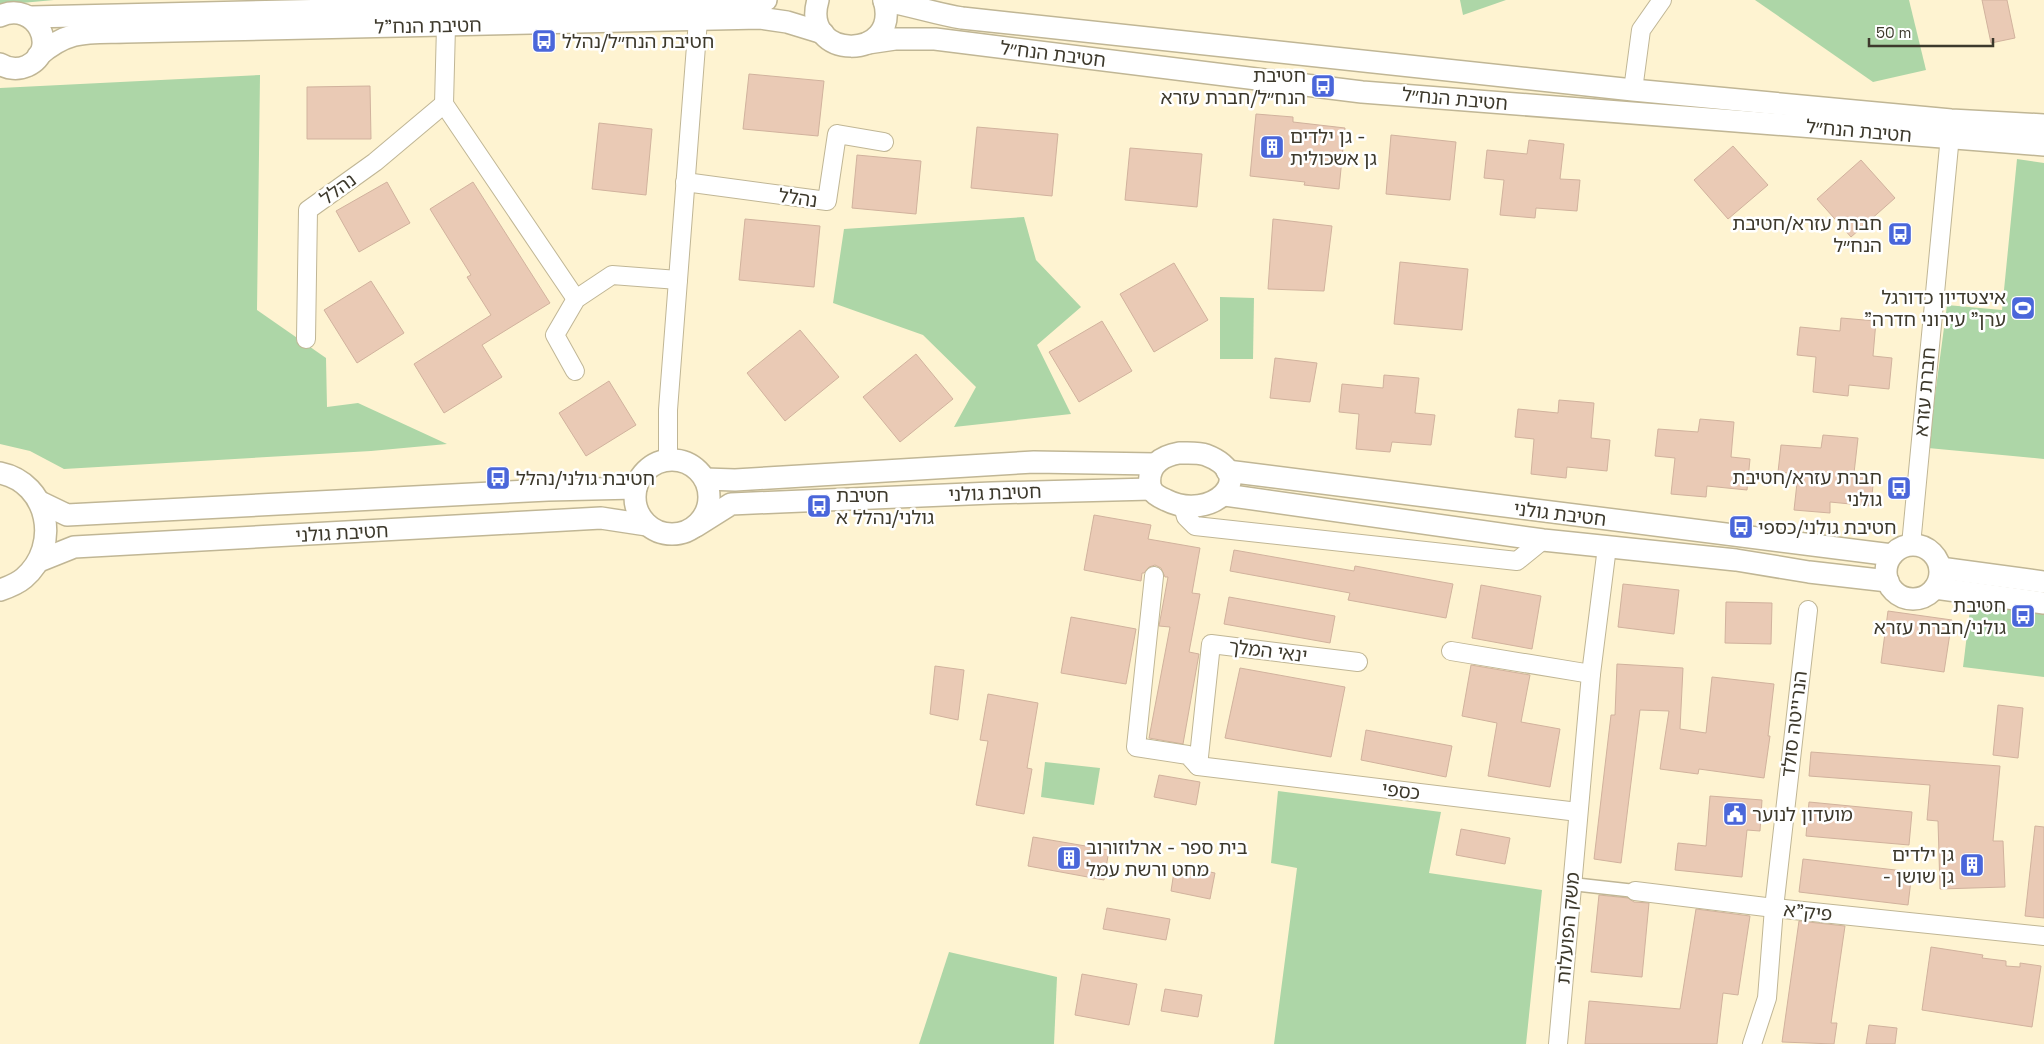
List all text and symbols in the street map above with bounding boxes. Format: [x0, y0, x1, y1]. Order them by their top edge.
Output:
street label: חטיבת הנח"ל [374, 13, 482, 39]
scale bar [1869, 15, 1993, 47]
text: 50 m [1876, 23, 1911, 42]
bus stop icon: חטיבת הנח״ל/נהלל [531, 28, 557, 54]
place label: חטיבת הנח״ל/נהלל [562, 29, 714, 54]
street label: חטיבת הנח״ל [999, 35, 1107, 73]
place label: חטיבת הנח״ל/חברת עזרא [1161, 63, 1306, 110]
bus stop icon: חטיבת הנח״ל/חברת עזרא [1310, 73, 1336, 99]
street label: חטיבת הנח״ל [1401, 82, 1509, 116]
street label: חטיבת הנח״ל [1805, 114, 1913, 148]
place label: גן ילדים - גן אשכולית [1290, 124, 1377, 171]
building icon: גן ילדים - גן אשכולית [1259, 134, 1285, 160]
street label: נהלל [315, 167, 361, 211]
street label: נהלל [777, 183, 819, 213]
place label: חברת עזרא/חטיבת הנח״ל [1732, 211, 1882, 258]
bus stop icon: חברת עזרא/חטיבת הנח״ל [1887, 221, 1913, 247]
place label: איצטדיון כדורגל "ערן" עירוני חדרה [1864, 285, 2006, 332]
sports icon: איצטדיון כדורגל "ערן" עירוני חדרה [2010, 295, 2036, 321]
street label: חברת עזרא [1909, 346, 1941, 438]
bus stop icon: חטיבת גולני/נהלל [485, 465, 511, 491]
place label: חברת עזרא/חטיבת גולני [1732, 465, 1882, 512]
place label: חטיבת גולני/נהלל [516, 466, 655, 491]
bus stop icon: חברת עזרא/חטיבת גולני [1886, 475, 1912, 501]
street label: חטיבת גולני [948, 479, 1042, 507]
place label: חטיבת גולני/נהלל א [836, 483, 934, 530]
bus stop icon: חטיבת גולני/נהלל א [806, 493, 832, 519]
street label: חטיבת גולני [1512, 496, 1608, 532]
bus stop icon: חטיבת גולני/כספי [1728, 514, 1754, 540]
place label: חטיבת גולני/כספי [1758, 515, 1897, 540]
street label: חטיבת גולני [295, 518, 389, 548]
place label: חטיבת גולני/חברת עזרא [1874, 593, 2006, 640]
bus stop icon: חטיבת גולני/חברת עזרא [2010, 603, 2036, 629]
street label: ינאי המלך [1227, 634, 1309, 668]
street label: הנרייטה סולד [1775, 669, 1813, 779]
street label: כספי [1380, 776, 1422, 806]
public building icon: מועדון לנוער [1722, 801, 1748, 827]
place label: מועדון לנוער [1752, 802, 1853, 827]
place label: בית ספר - ארלוזורוב מחט ורשת עמל [1086, 835, 1248, 882]
place label: גן ילדים - גן שושן [1883, 842, 1954, 889]
building icon: בית ספר - ארלוזורוב מחט ורשת עמל [1056, 845, 1082, 871]
building icon: גן ילדים - גן שושן [1959, 852, 1985, 878]
street label: משק הפועלות [1551, 871, 1585, 985]
street label: פיק"א [1782, 897, 1834, 927]

